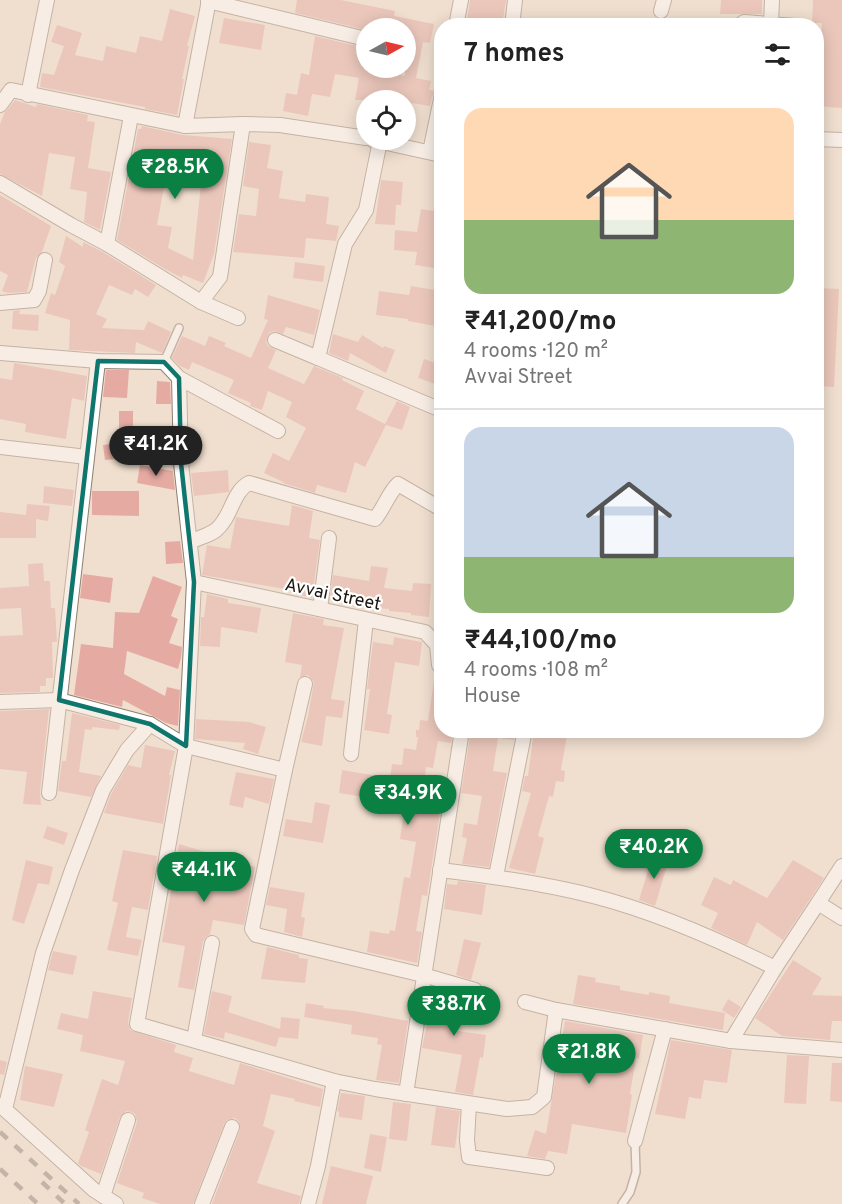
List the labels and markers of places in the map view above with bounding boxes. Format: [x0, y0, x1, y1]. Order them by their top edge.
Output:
pin: ₹28.5K [126, 149, 224, 200]
pin: ₹41.2K [107, 426, 205, 477]
pin: ₹34.9K [359, 775, 457, 826]
pin: ₹40.2K [605, 829, 703, 880]
pin: ₹44.1K [155, 852, 253, 903]
pin: ₹38.7K [405, 986, 503, 1037]
pin: ₹21.8K [540, 1034, 638, 1085]

